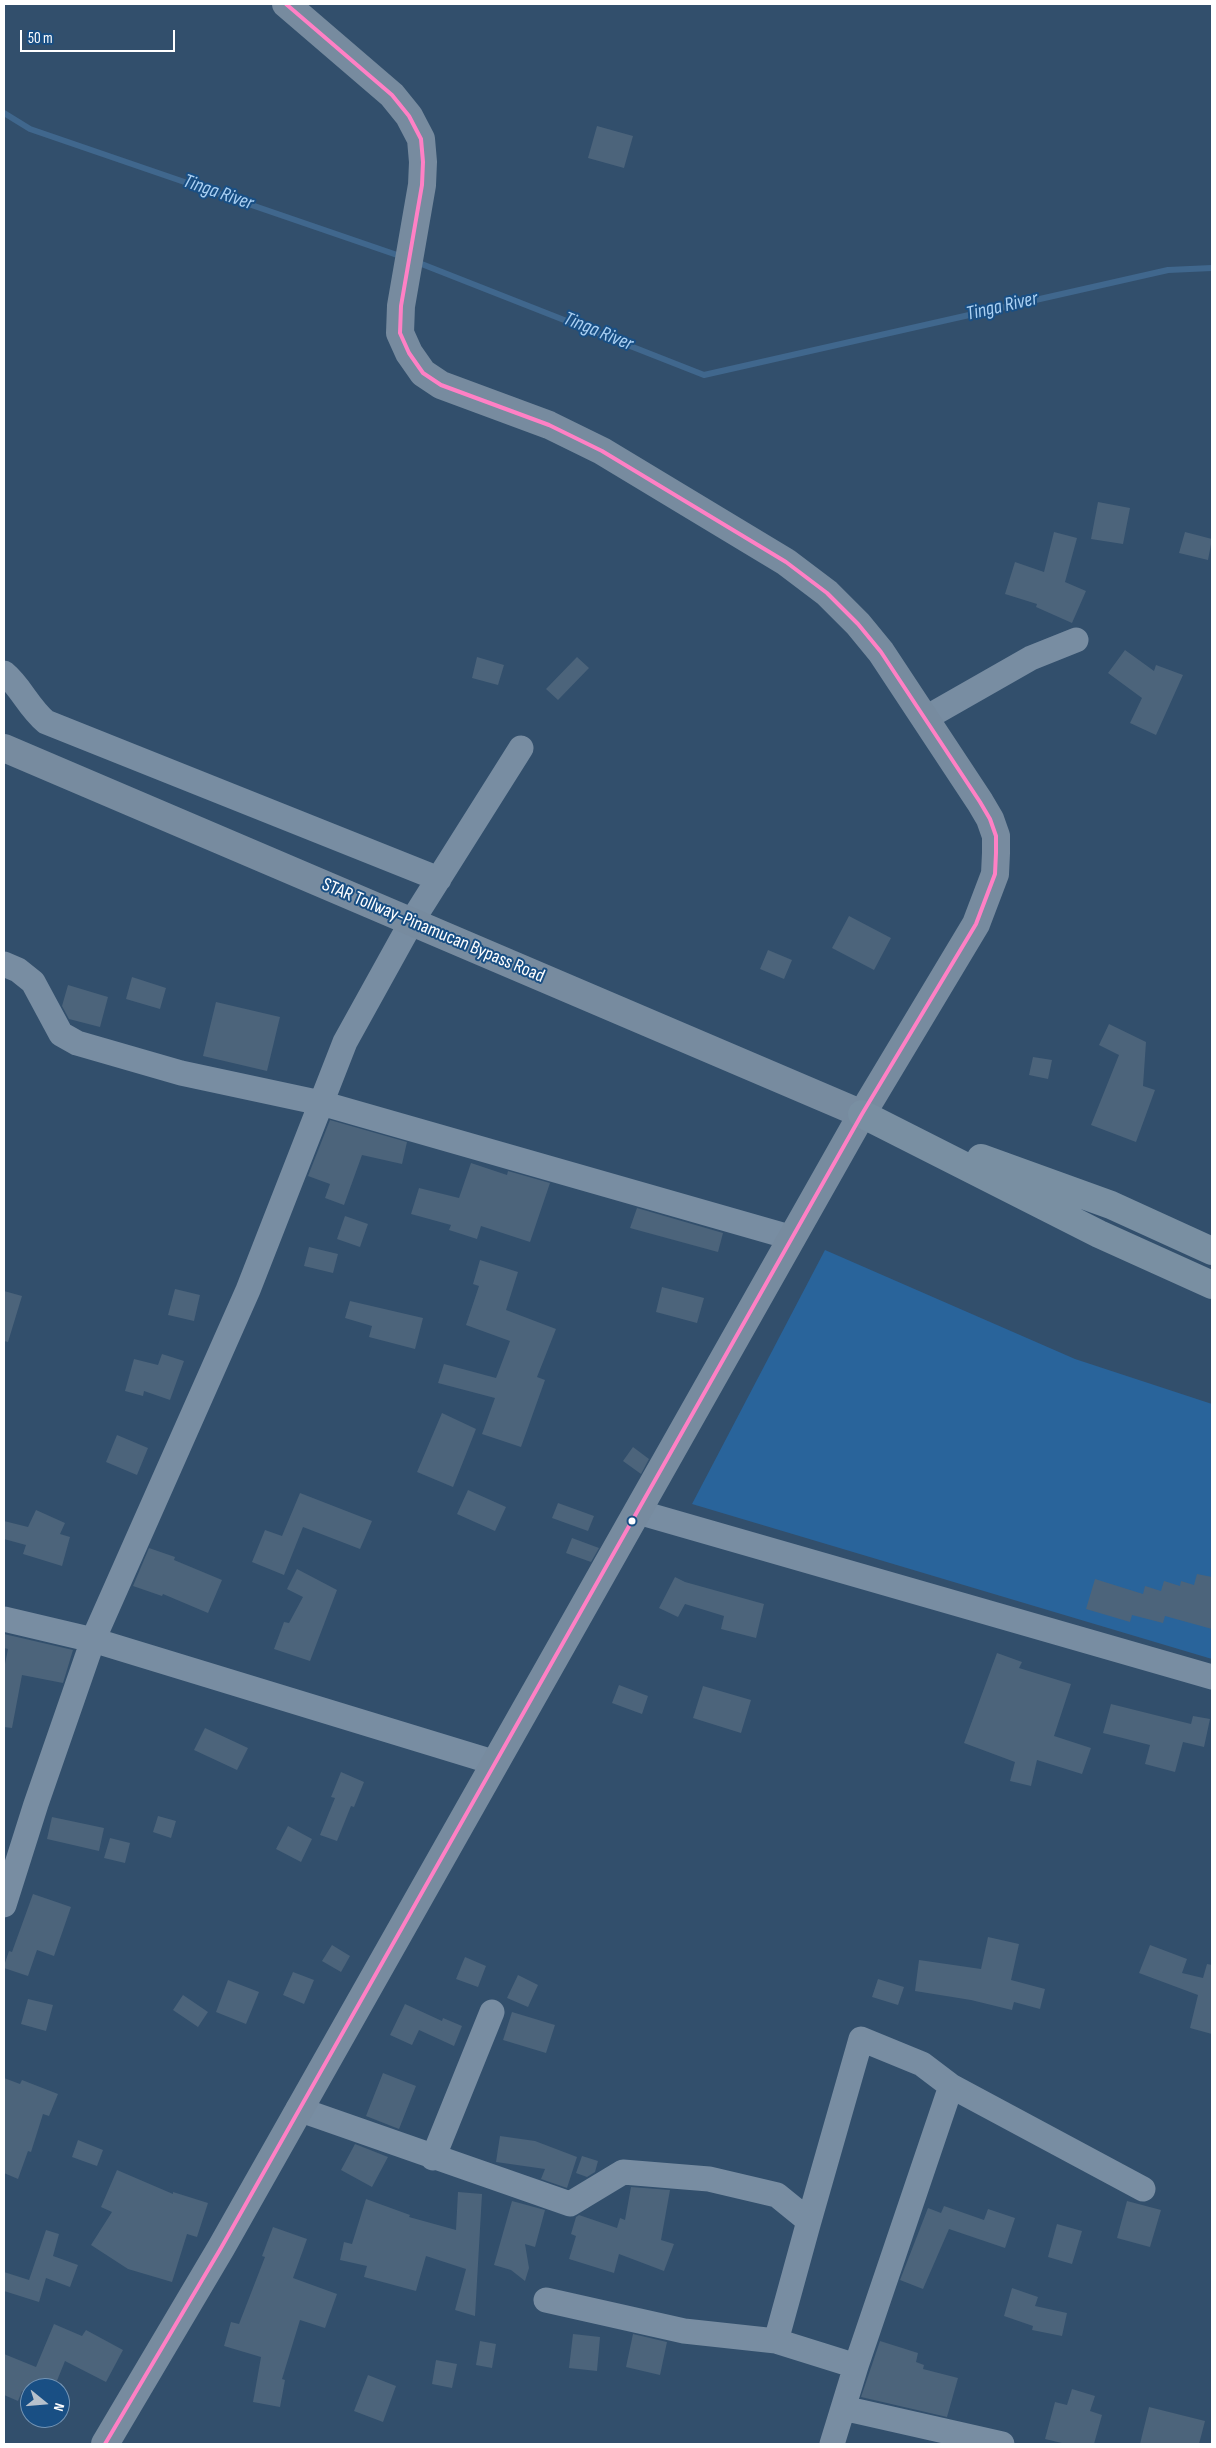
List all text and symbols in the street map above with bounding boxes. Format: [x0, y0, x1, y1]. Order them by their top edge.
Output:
scale bar [22, 20, 178, 52]
text: 50 m [28, 29, 53, 48]
water label: Tinga River [180, 170, 256, 216]
water label: Tinga River [964, 287, 1040, 327]
water label: Tinga River [560, 307, 636, 357]
street label: STAR Tollway-Pinamucan Bypass Road [318, 874, 548, 988]
unlabelled marker [627, 1516, 637, 1526]
north arrow [20, 2378, 70, 2428]
text: N [50, 2401, 68, 2413]

